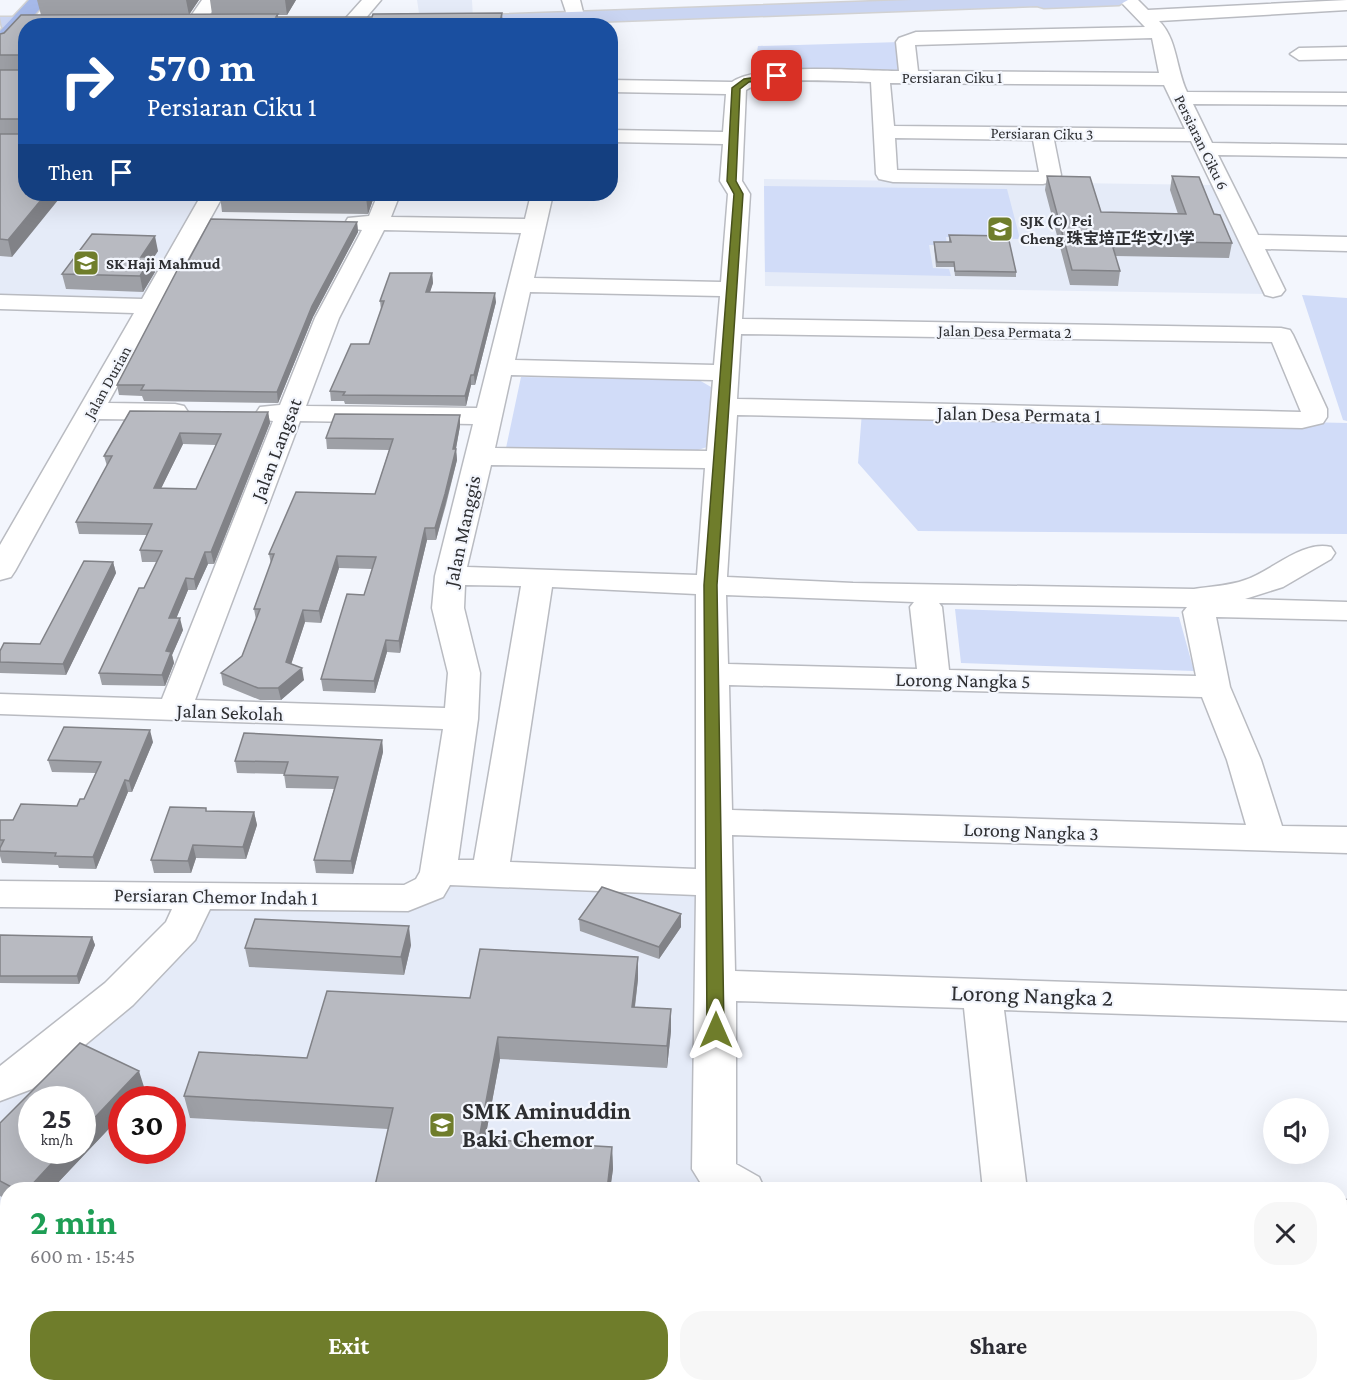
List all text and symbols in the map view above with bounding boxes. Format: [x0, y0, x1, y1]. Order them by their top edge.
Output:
icon: right [48, 42, 126, 120]
text: 570 m [147, 43, 255, 90]
pin [751, 50, 802, 101]
icon: arrive [760, 59, 793, 92]
street label: Persiaran Ciku 1 [902, 69, 1002, 86]
text: Persiaran Ciku 1 [147, 92, 317, 122]
street label: Persiaran Ciku 6 [1171, 92, 1232, 192]
street label: Persiaran Ciku 3 [990, 124, 1094, 143]
icon: arrive [105, 156, 138, 189]
text: Then [48, 160, 93, 185]
place label: SJK (C) Pei Cheng 珠宝培正华文小学 [1020, 212, 1195, 247]
school or university icon: SJK (C) Pei Cheng 珠宝培正华文小学 [985, 214, 1015, 244]
school or university icon: SK Haji Mahmud [71, 248, 101, 278]
place label: SK Haji Mahmud [106, 255, 221, 273]
street label: Jalan Desa Permata 2 [936, 322, 1072, 342]
street label: Jalan Durian [80, 343, 135, 424]
street label: Jalan Langsat [246, 395, 307, 505]
street label: Jalan Desa Permata 1 [935, 402, 1101, 427]
street label: Jalan Manggis [439, 473, 486, 591]
street label: Lorong Nangka 5 [895, 668, 1031, 693]
street label: Jalan Sekolah [174, 699, 284, 726]
street label: Lorong Nangka 3 [963, 818, 1099, 845]
street label: Persiaran Chemor Indah 1 [114, 883, 318, 909]
street label: Lorong Nangka 2 [950, 978, 1114, 1011]
position arrow [684, 998, 748, 1062]
speed limit sign: 30 [108, 1086, 186, 1164]
place label: SMK Aminuddin Baki Chemor [462, 1097, 631, 1152]
map controls [1263, 1098, 1329, 1164]
button: sound [1263, 1098, 1329, 1164]
text: 25 [42, 1101, 72, 1134]
school or university icon: SMK Aminuddin Baki Chemor [427, 1110, 457, 1140]
text: km/h [41, 1132, 73, 1148]
text: 2 min [30, 1202, 117, 1242]
button: close [1254, 1202, 1317, 1265]
text: 600 m · 15:45 [30, 1245, 135, 1267]
button: Exit [30, 1311, 668, 1380]
button: Share [680, 1311, 1317, 1380]

